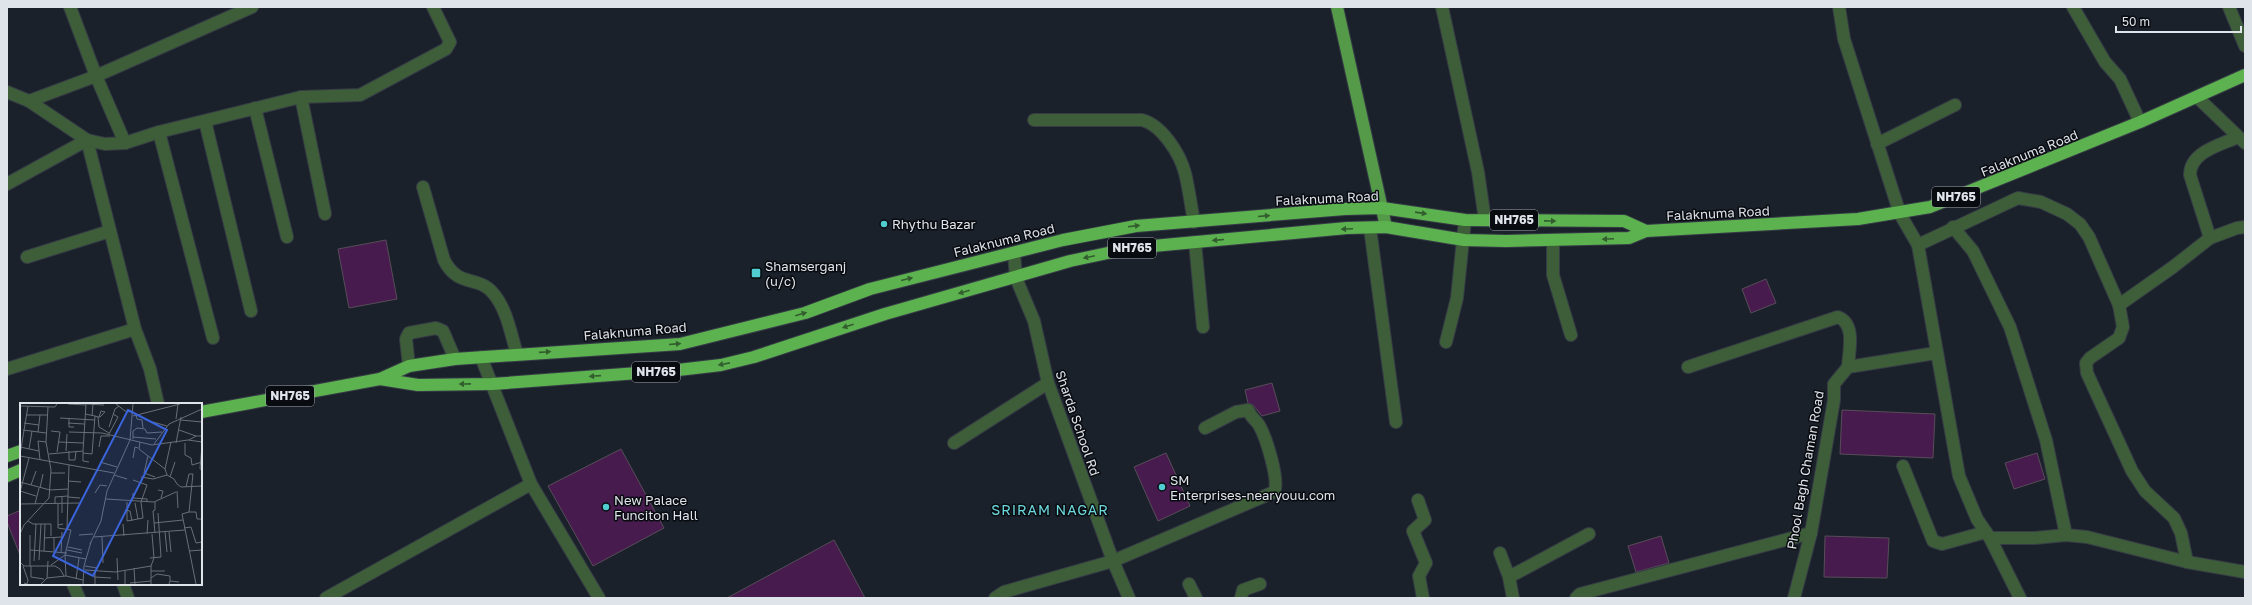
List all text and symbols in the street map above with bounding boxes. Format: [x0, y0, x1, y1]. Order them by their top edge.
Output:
scale bar [2116, 8, 2241, 34]
text: 50 m [2122, 14, 2150, 29]
street label: Falaknuma Road [1978, 126, 2080, 180]
street label: Falaknuma Road [1275, 187, 1379, 209]
road number: NH765 [1932, 187, 1980, 207]
street label: Falaknuma Road [1666, 202, 1770, 224]
one-way arrow [1415, 210, 1427, 216]
road number: NH765 [1490, 210, 1538, 230]
one-way arrow [1258, 212, 1270, 219]
place label: Rhythu Bazar [892, 216, 976, 232]
one-way arrow [1544, 218, 1557, 224]
marker: Rhythu Bazar [879, 219, 889, 229]
street label: Falaknuma Road [952, 220, 1056, 260]
one-way arrow [1128, 223, 1140, 229]
one-way arrow [1341, 225, 1353, 232]
one-way arrow [1602, 235, 1614, 242]
one-way arrow [1212, 237, 1224, 243]
road number: NH765 [1108, 238, 1156, 258]
one-way arrow [1083, 254, 1095, 260]
place label: Shamserganj (u/c) [765, 258, 846, 289]
marker: Shamserganj (u/c) [750, 267, 762, 279]
one-way arrow [901, 276, 914, 282]
one-way arrow [958, 289, 970, 295]
one-way arrow [795, 310, 808, 316]
street label: Falaknuma Road [583, 319, 687, 343]
one-way arrow [842, 323, 854, 329]
one-way arrow [669, 341, 681, 347]
one-way arrow [539, 349, 551, 356]
one-way arrow [718, 361, 730, 367]
road number: NH765 [632, 362, 680, 382]
street label: Sharda School Rd [1052, 368, 1104, 478]
one-way arrow [589, 373, 601, 380]
one-way arrow [458, 381, 471, 387]
road number: NH765 [266, 386, 314, 406]
street label: Phool Bagh Chaman Road [1783, 389, 1827, 551]
inset map [20, 403, 202, 585]
place label: SM Enterprises-nearyouu.com [1170, 472, 1335, 503]
marker: SM Enterprises-nearyouu.com [1157, 482, 1167, 492]
place label: New Palace Funciton Hall [614, 492, 698, 523]
district label: SRIRAM NAGAR [991, 501, 1109, 518]
marker: New Palace Funciton Hall [601, 502, 611, 512]

